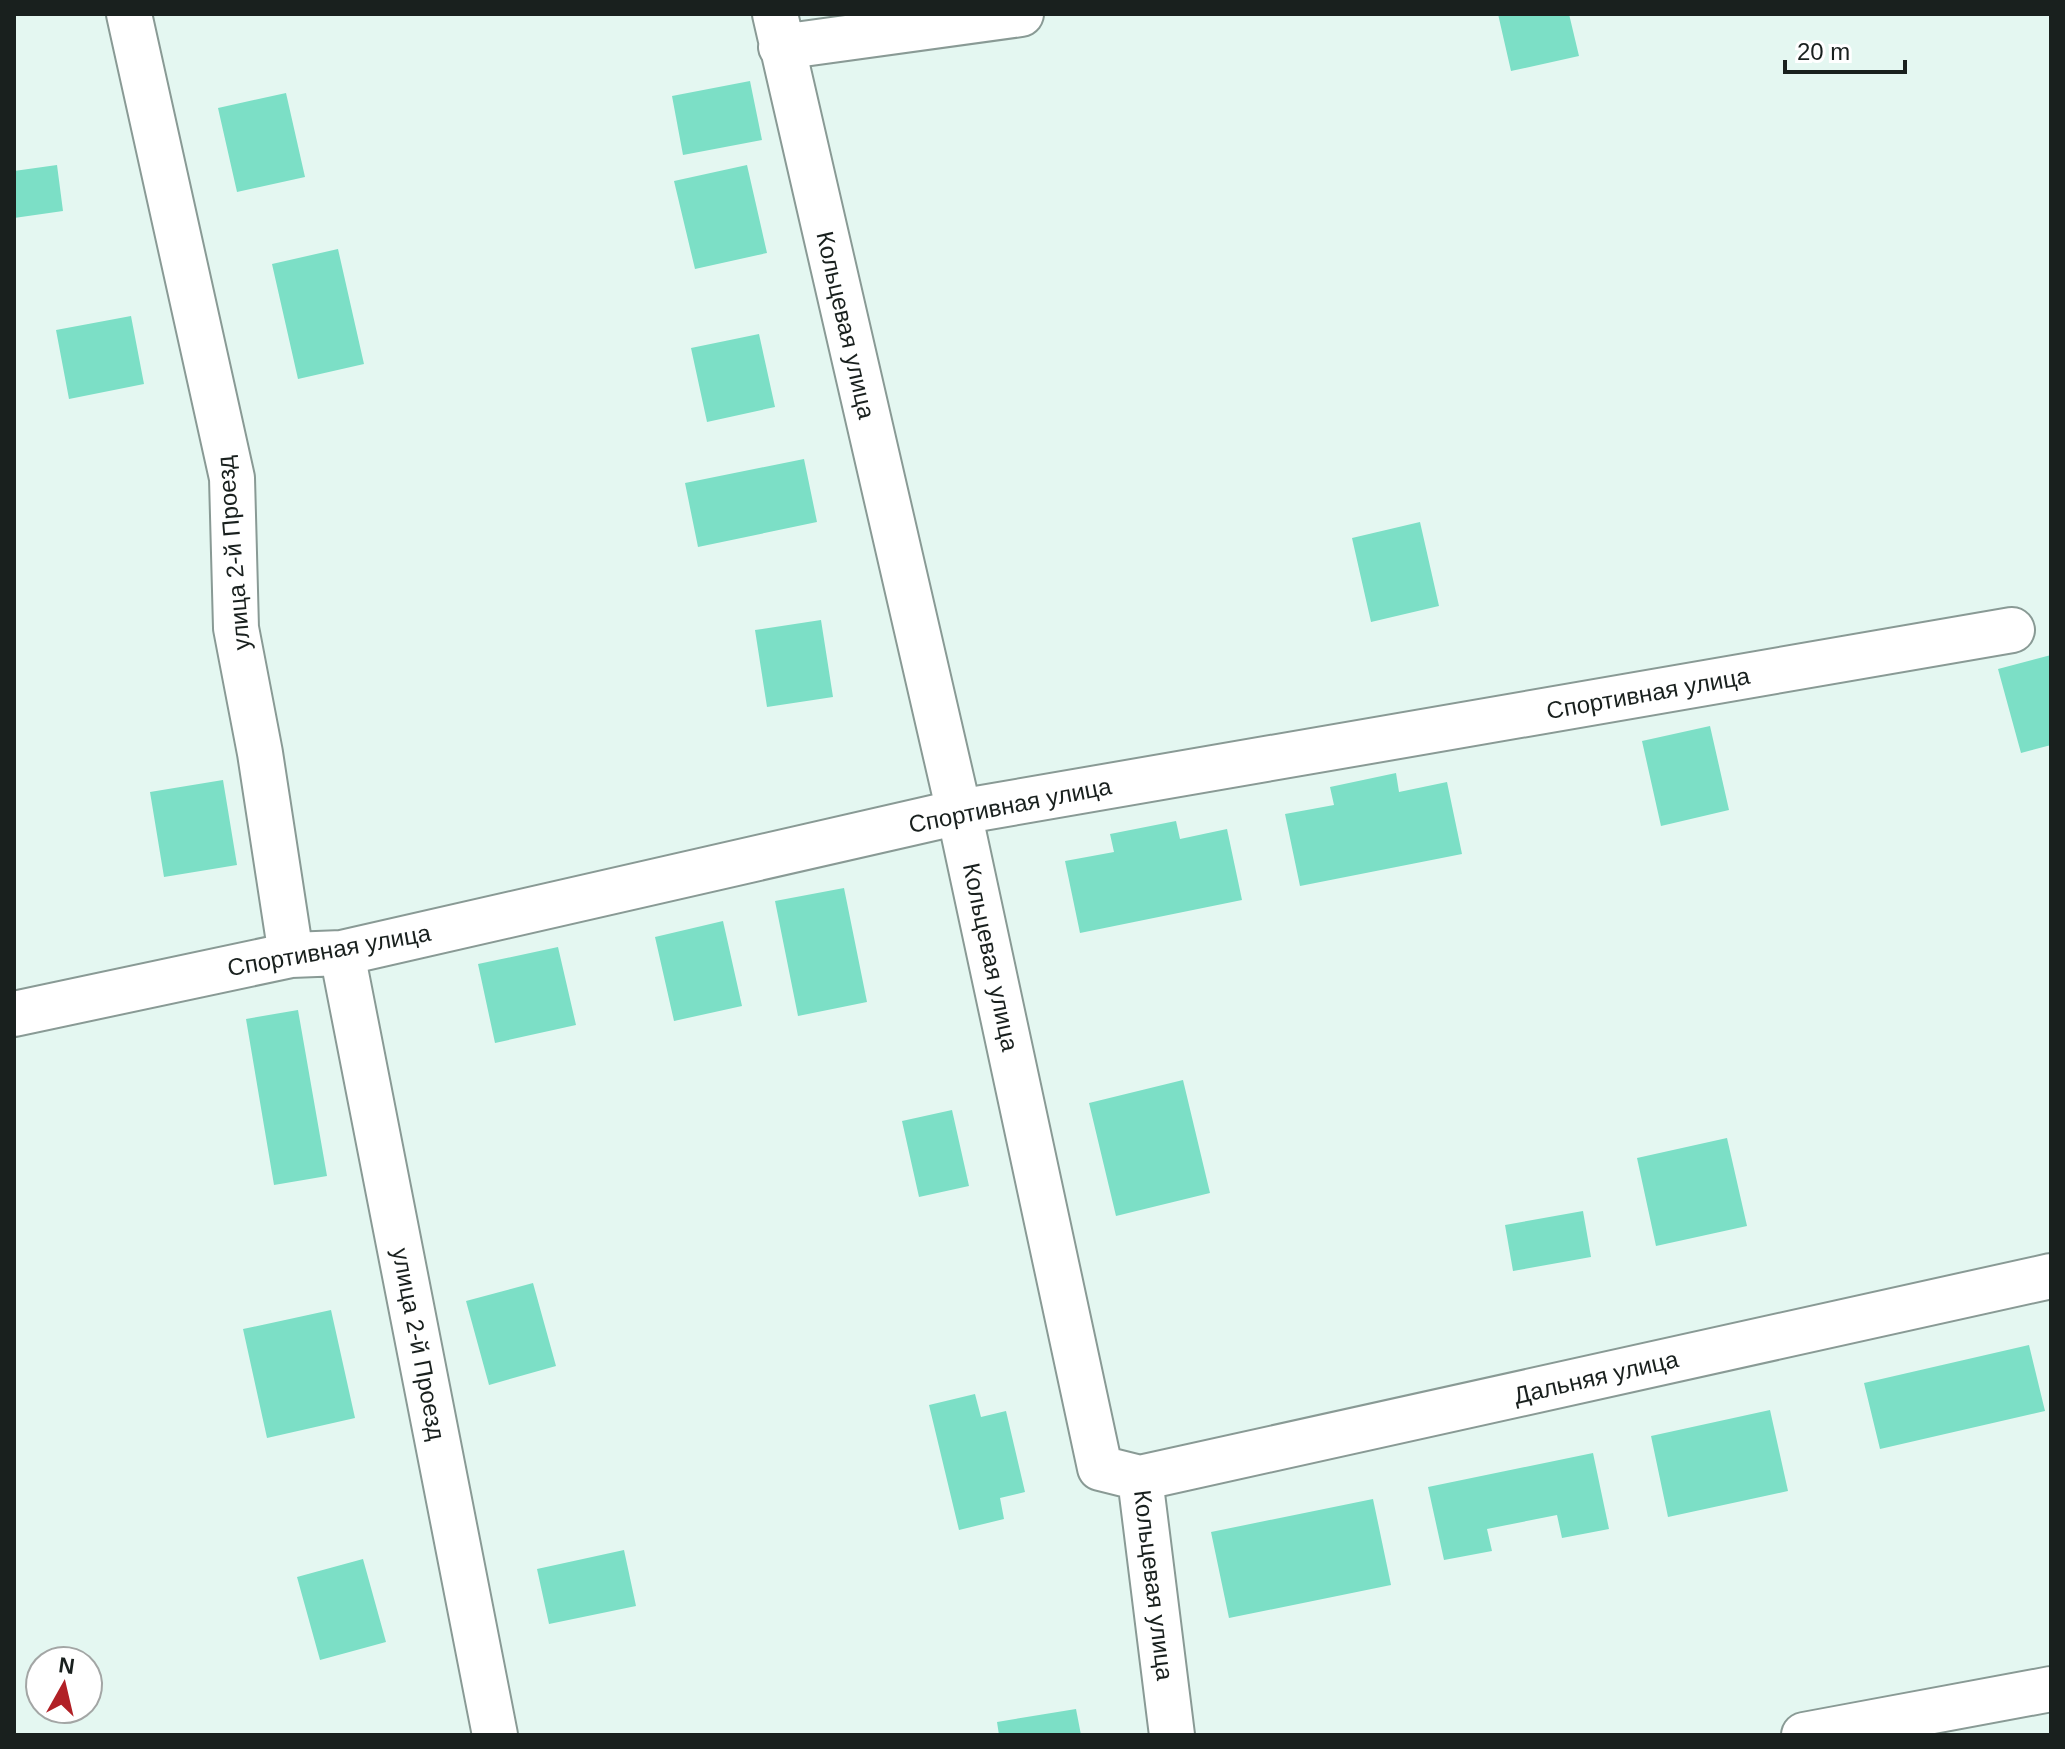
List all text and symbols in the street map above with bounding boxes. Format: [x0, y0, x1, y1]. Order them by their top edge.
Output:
scale bar [1785, 24, 1905, 74]
text: 20 m [1797, 38, 1850, 65]
street label: Кольцевая улица [811, 229, 881, 422]
street label: улица 2-й Проезд [211, 455, 255, 651]
street label: Спортивная улица [1544, 662, 1752, 724]
street label: Спортивная улица [906, 772, 1114, 838]
street label: Кольцевая улица [958, 860, 1024, 1054]
street label: Спортивная улица [225, 919, 433, 981]
street label: улица 2-й Проезд [387, 1246, 451, 1442]
street label: Дальняя улица [1511, 1345, 1682, 1409]
street label: Кольцевая улица [1129, 1488, 1179, 1682]
north arrow [24, 1645, 104, 1725]
text: N [57, 1652, 76, 1679]

